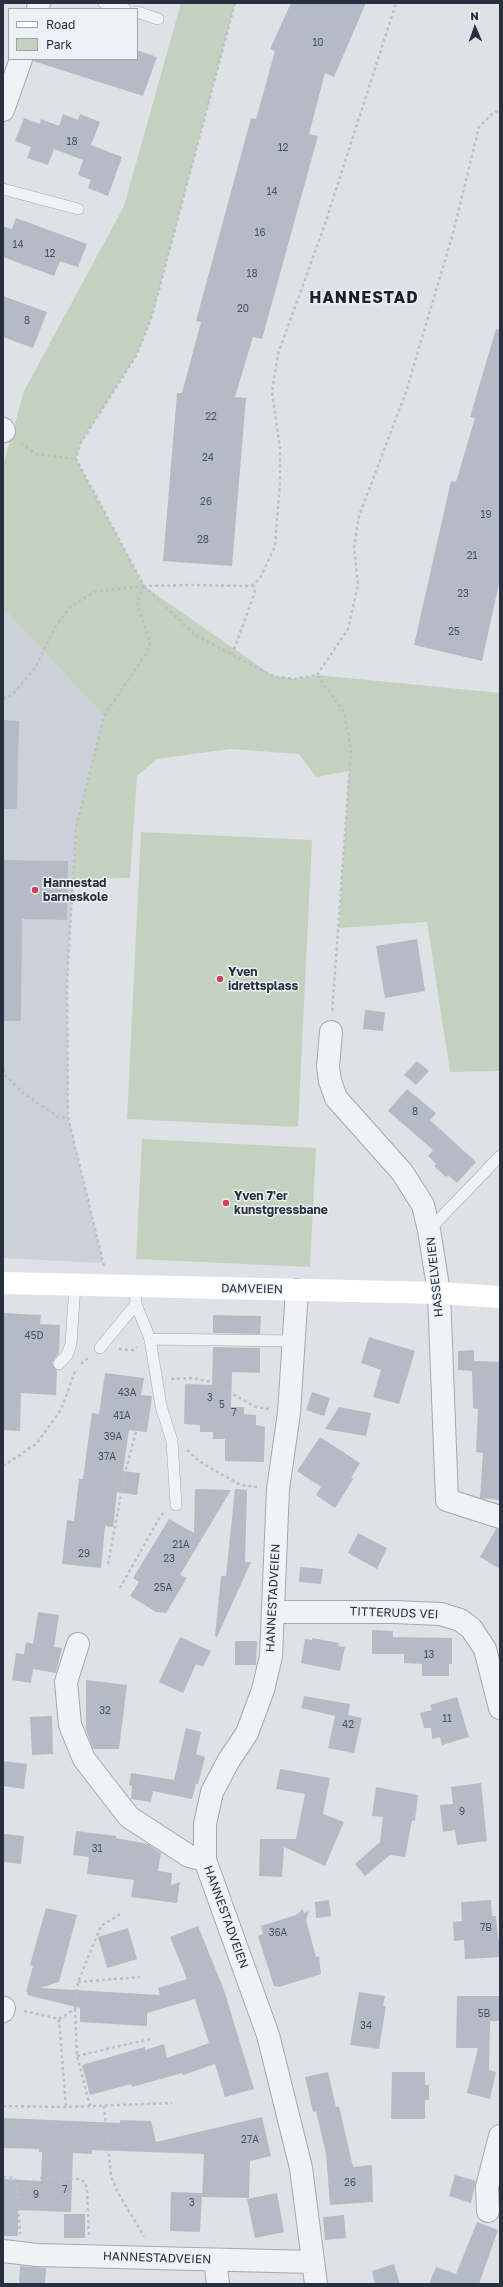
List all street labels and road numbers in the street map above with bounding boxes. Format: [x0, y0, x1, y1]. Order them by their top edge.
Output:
street label: HASSELVEIEN [424, 1236, 446, 1318]
street label: DAMVEIEN [221, 1281, 283, 1297]
street label: HANNESTADVEIEN [263, 1543, 283, 1653]
street label: TITTERUDS VEI [349, 1604, 439, 1622]
street label: HANNESTADVEIEN [201, 1864, 251, 1970]
street label: HANNESTADVEIEN [103, 2249, 211, 2267]

